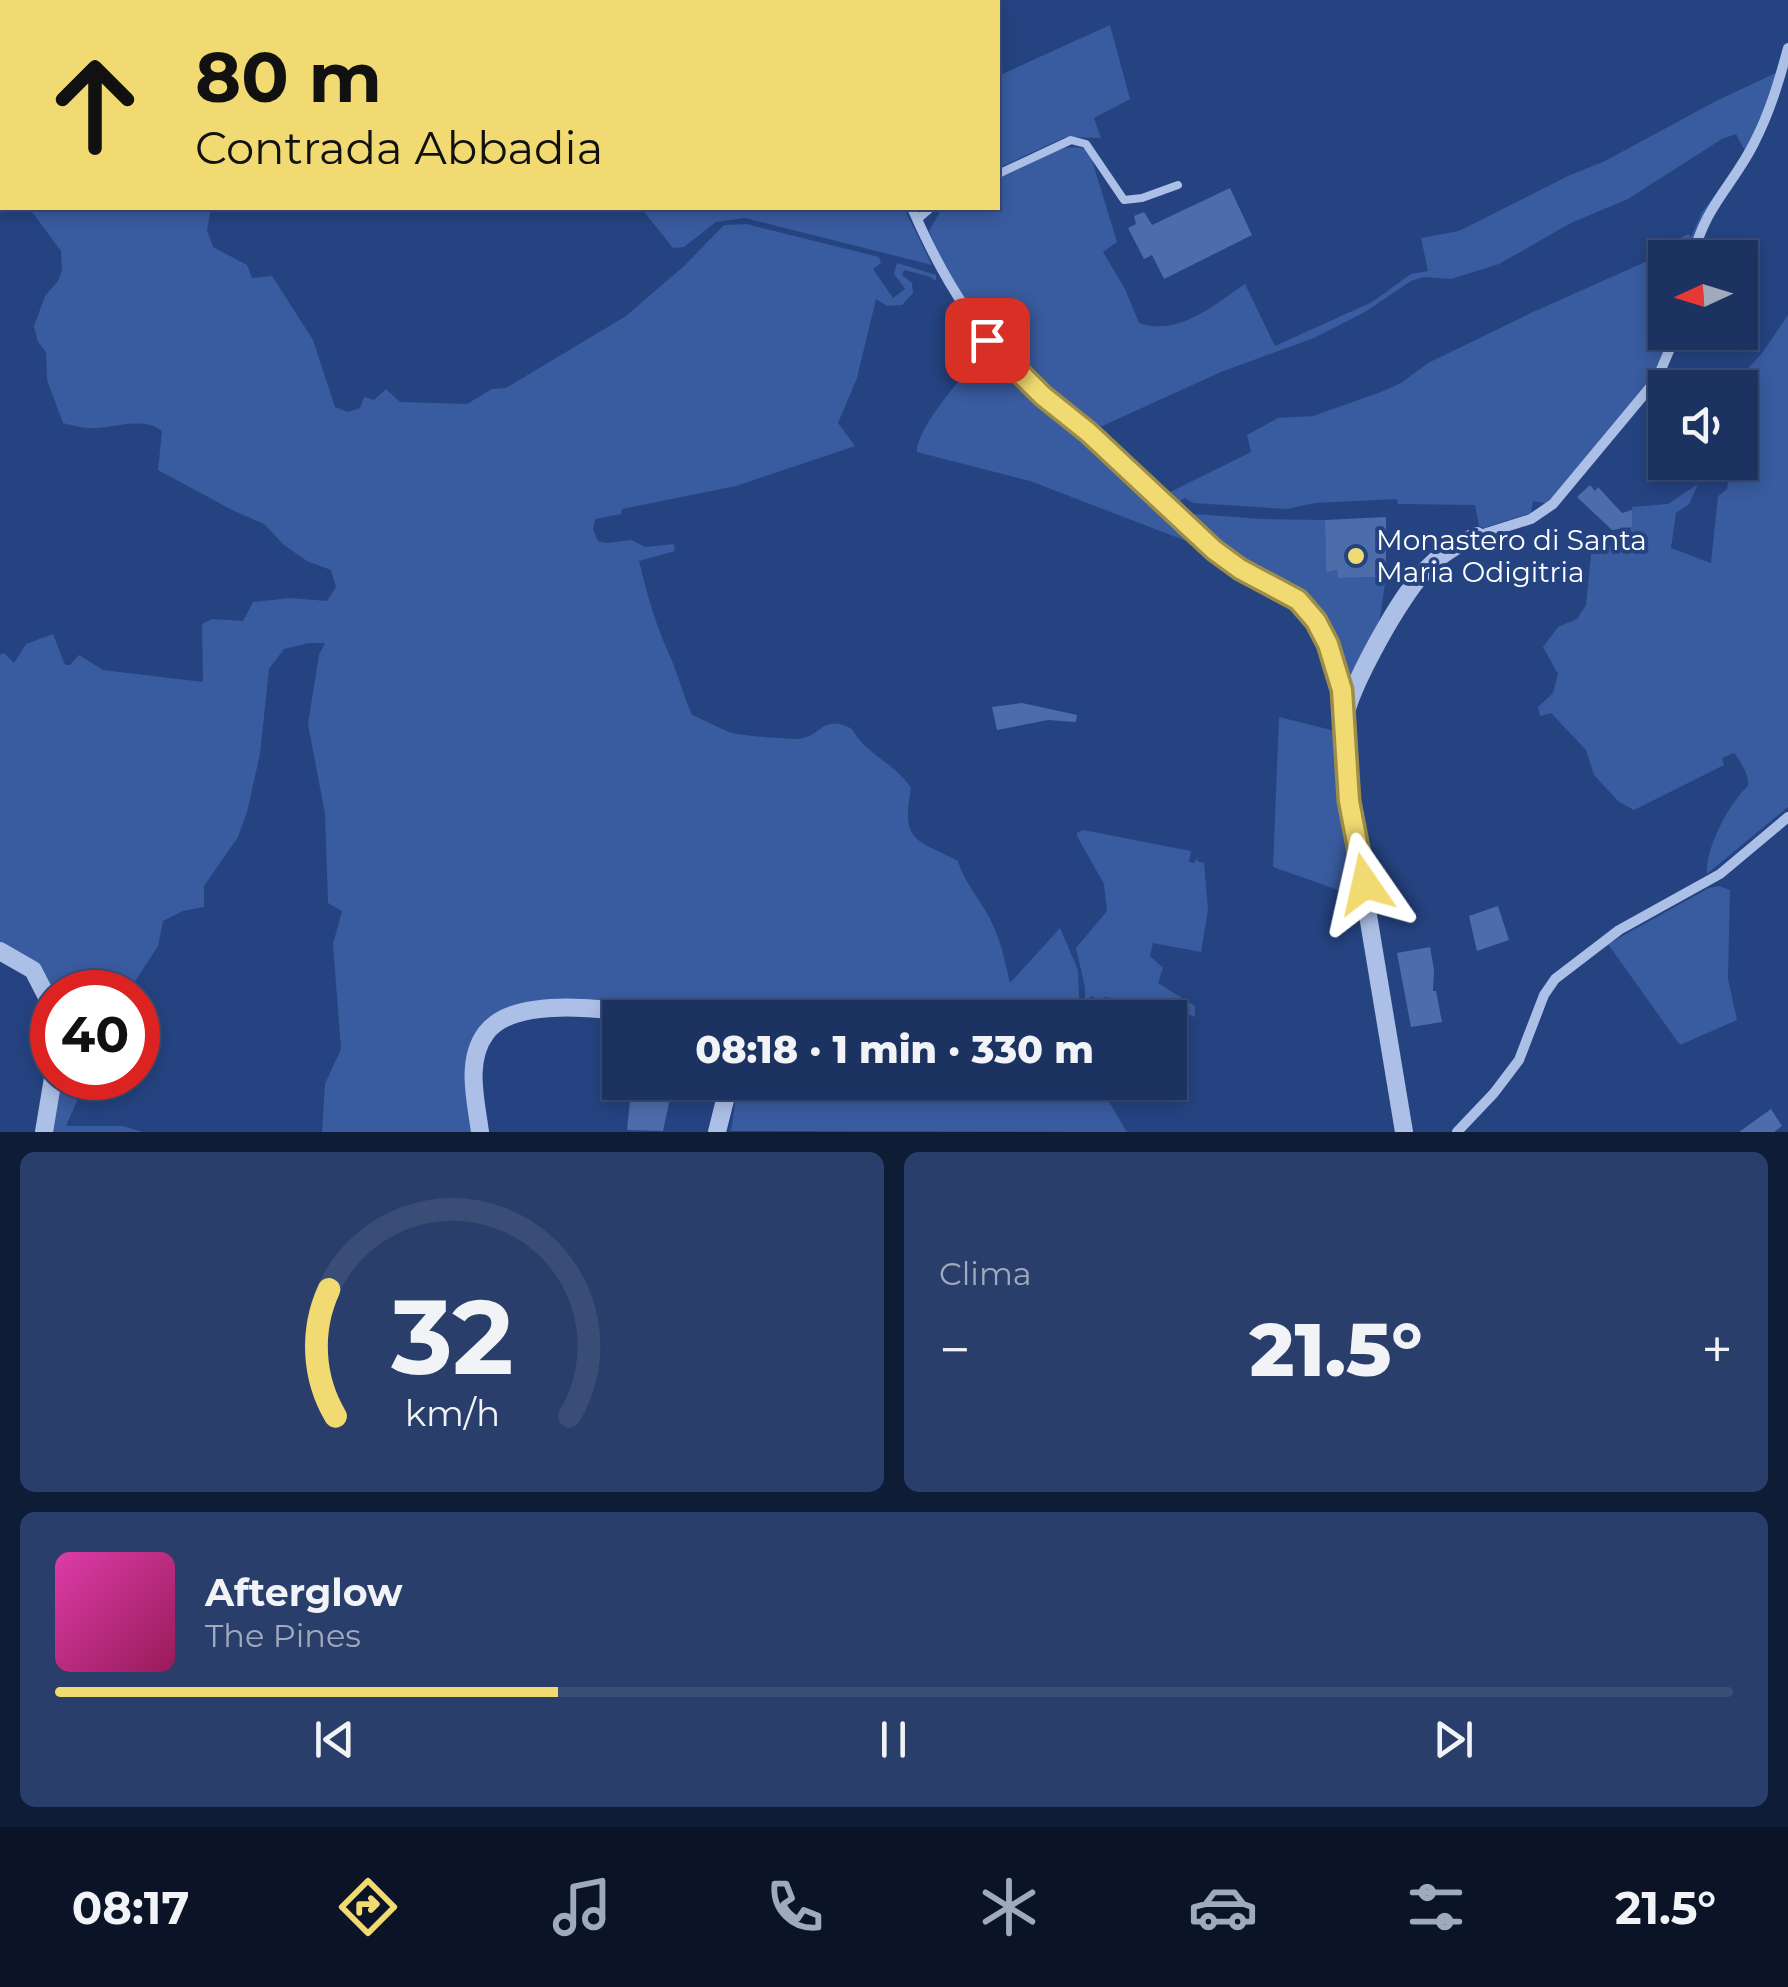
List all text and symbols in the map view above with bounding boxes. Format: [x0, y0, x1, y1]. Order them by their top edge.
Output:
text: 80 m [195, 34, 382, 120]
icon: ahead [30, 40, 160, 170]
text: Contrada Abbadia [195, 120, 603, 175]
north arrow [1648, 240, 1758, 350]
map controls [1648, 240, 1758, 480]
pin [945, 298, 1030, 383]
icon: arrive [960, 313, 1015, 368]
button: sound [1648, 370, 1758, 480]
place label: Monastero di Santa Maria Odigitria [1376, 523, 1647, 589]
marker: Monastero di Santa Maria Odigitria [1345, 545, 1367, 567]
position arrow [1313, 832, 1417, 936]
speed limit sign: 40 [30, 970, 160, 1100]
text: 08:18 · 1 min · 330 m [695, 1026, 1094, 1073]
text: Clima [939, 1254, 1032, 1293]
text: 32 [390, 1273, 513, 1400]
text: 21.5° [1249, 1303, 1423, 1395]
text: − [939, 1316, 971, 1383]
text: + [1701, 1316, 1733, 1383]
text: km/h [404, 1391, 500, 1435]
text: Afterglow [205, 1569, 403, 1616]
text: The Pines [205, 1616, 361, 1655]
icon: previous [307, 1712, 362, 1767]
icon: pause [866, 1712, 921, 1767]
icon: next [1426, 1712, 1481, 1767]
icon: directions [333, 1872, 403, 1942]
icon: music [547, 1872, 617, 1942]
icon: phone [760, 1872, 830, 1942]
icon: climate [974, 1872, 1044, 1942]
icon: car [1188, 1872, 1258, 1942]
icon: filters [1401, 1872, 1471, 1942]
text: 08:17 [72, 1880, 189, 1935]
text: 21.5° [1615, 1880, 1716, 1935]

